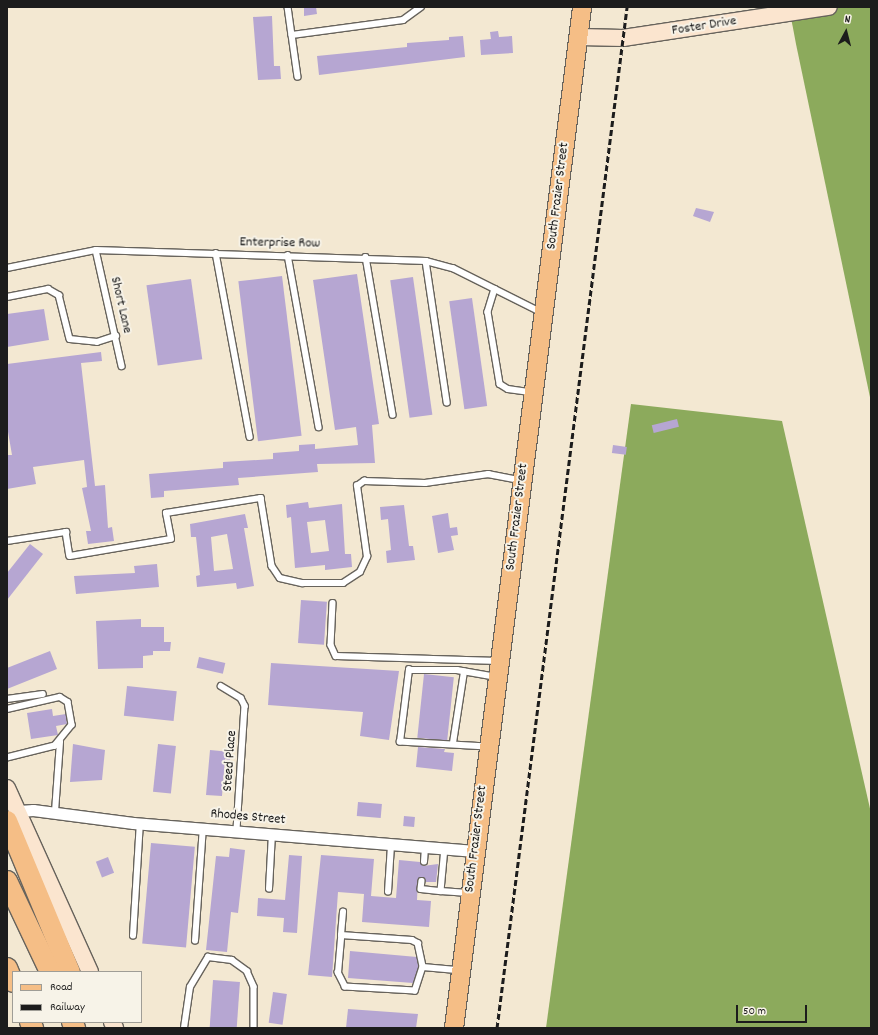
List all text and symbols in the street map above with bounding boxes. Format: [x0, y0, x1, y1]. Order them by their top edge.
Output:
north arrow [826, 12, 866, 52]
text: N [844, 12, 851, 28]
street label: Foster Drive [671, 13, 737, 39]
street label: South Frazier Street [543, 142, 573, 250]
street label: Enterprise Row [239, 234, 321, 252]
street label: Short Lane [106, 275, 136, 335]
street label: South Frazier Street [502, 463, 532, 571]
street label: Steed Place [219, 730, 241, 792]
street label: South Frazier Street [461, 785, 491, 893]
street label: Rhodes Street [210, 805, 286, 829]
legend [12, 971, 142, 1023]
text: Road [50, 979, 72, 996]
scale bar [738, 997, 809, 1023]
text: Railway [50, 999, 85, 1016]
text: 50 m [743, 1003, 766, 1020]

